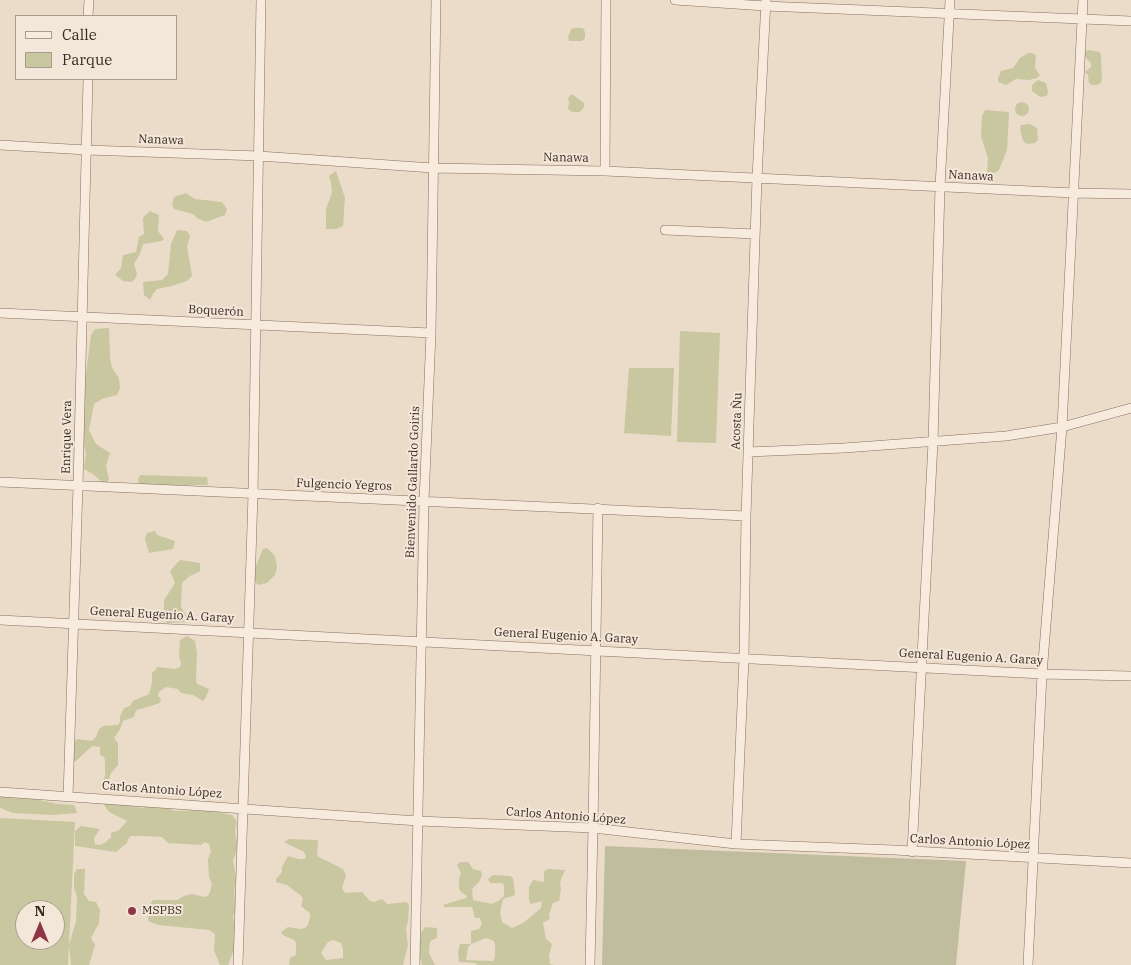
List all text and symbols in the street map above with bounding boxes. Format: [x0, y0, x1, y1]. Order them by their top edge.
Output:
legend [15, 15, 178, 80]
text: Calle [62, 25, 97, 44]
text: Parque [62, 50, 112, 69]
street label: Nanawa [138, 132, 184, 148]
street label: Nanawa [543, 150, 589, 166]
street label: Nanawa [948, 168, 994, 184]
street label: Boquerón [188, 302, 244, 320]
street label: Acosta Ñu [729, 392, 745, 450]
street label: Enrique Vera [59, 400, 75, 474]
street label: Bienvenido Gallardo Goiris [403, 406, 423, 558]
street label: Fulgencio Yegros [296, 476, 392, 494]
street label: General Eugenio A. Garay [90, 604, 234, 626]
street label: General Eugenio A. Garay [494, 625, 638, 647]
street label: General Eugenio A. Garay [899, 646, 1043, 668]
street label: Carlos Antonio López [102, 779, 222, 801]
street label: Carlos Antonio López [506, 805, 626, 827]
street label: Carlos Antonio López [910, 832, 1030, 852]
north arrow [15, 900, 65, 950]
text: N [34, 902, 46, 920]
place label: MSPBS [142, 904, 182, 918]
marker: MSPBS [126, 905, 138, 917]

